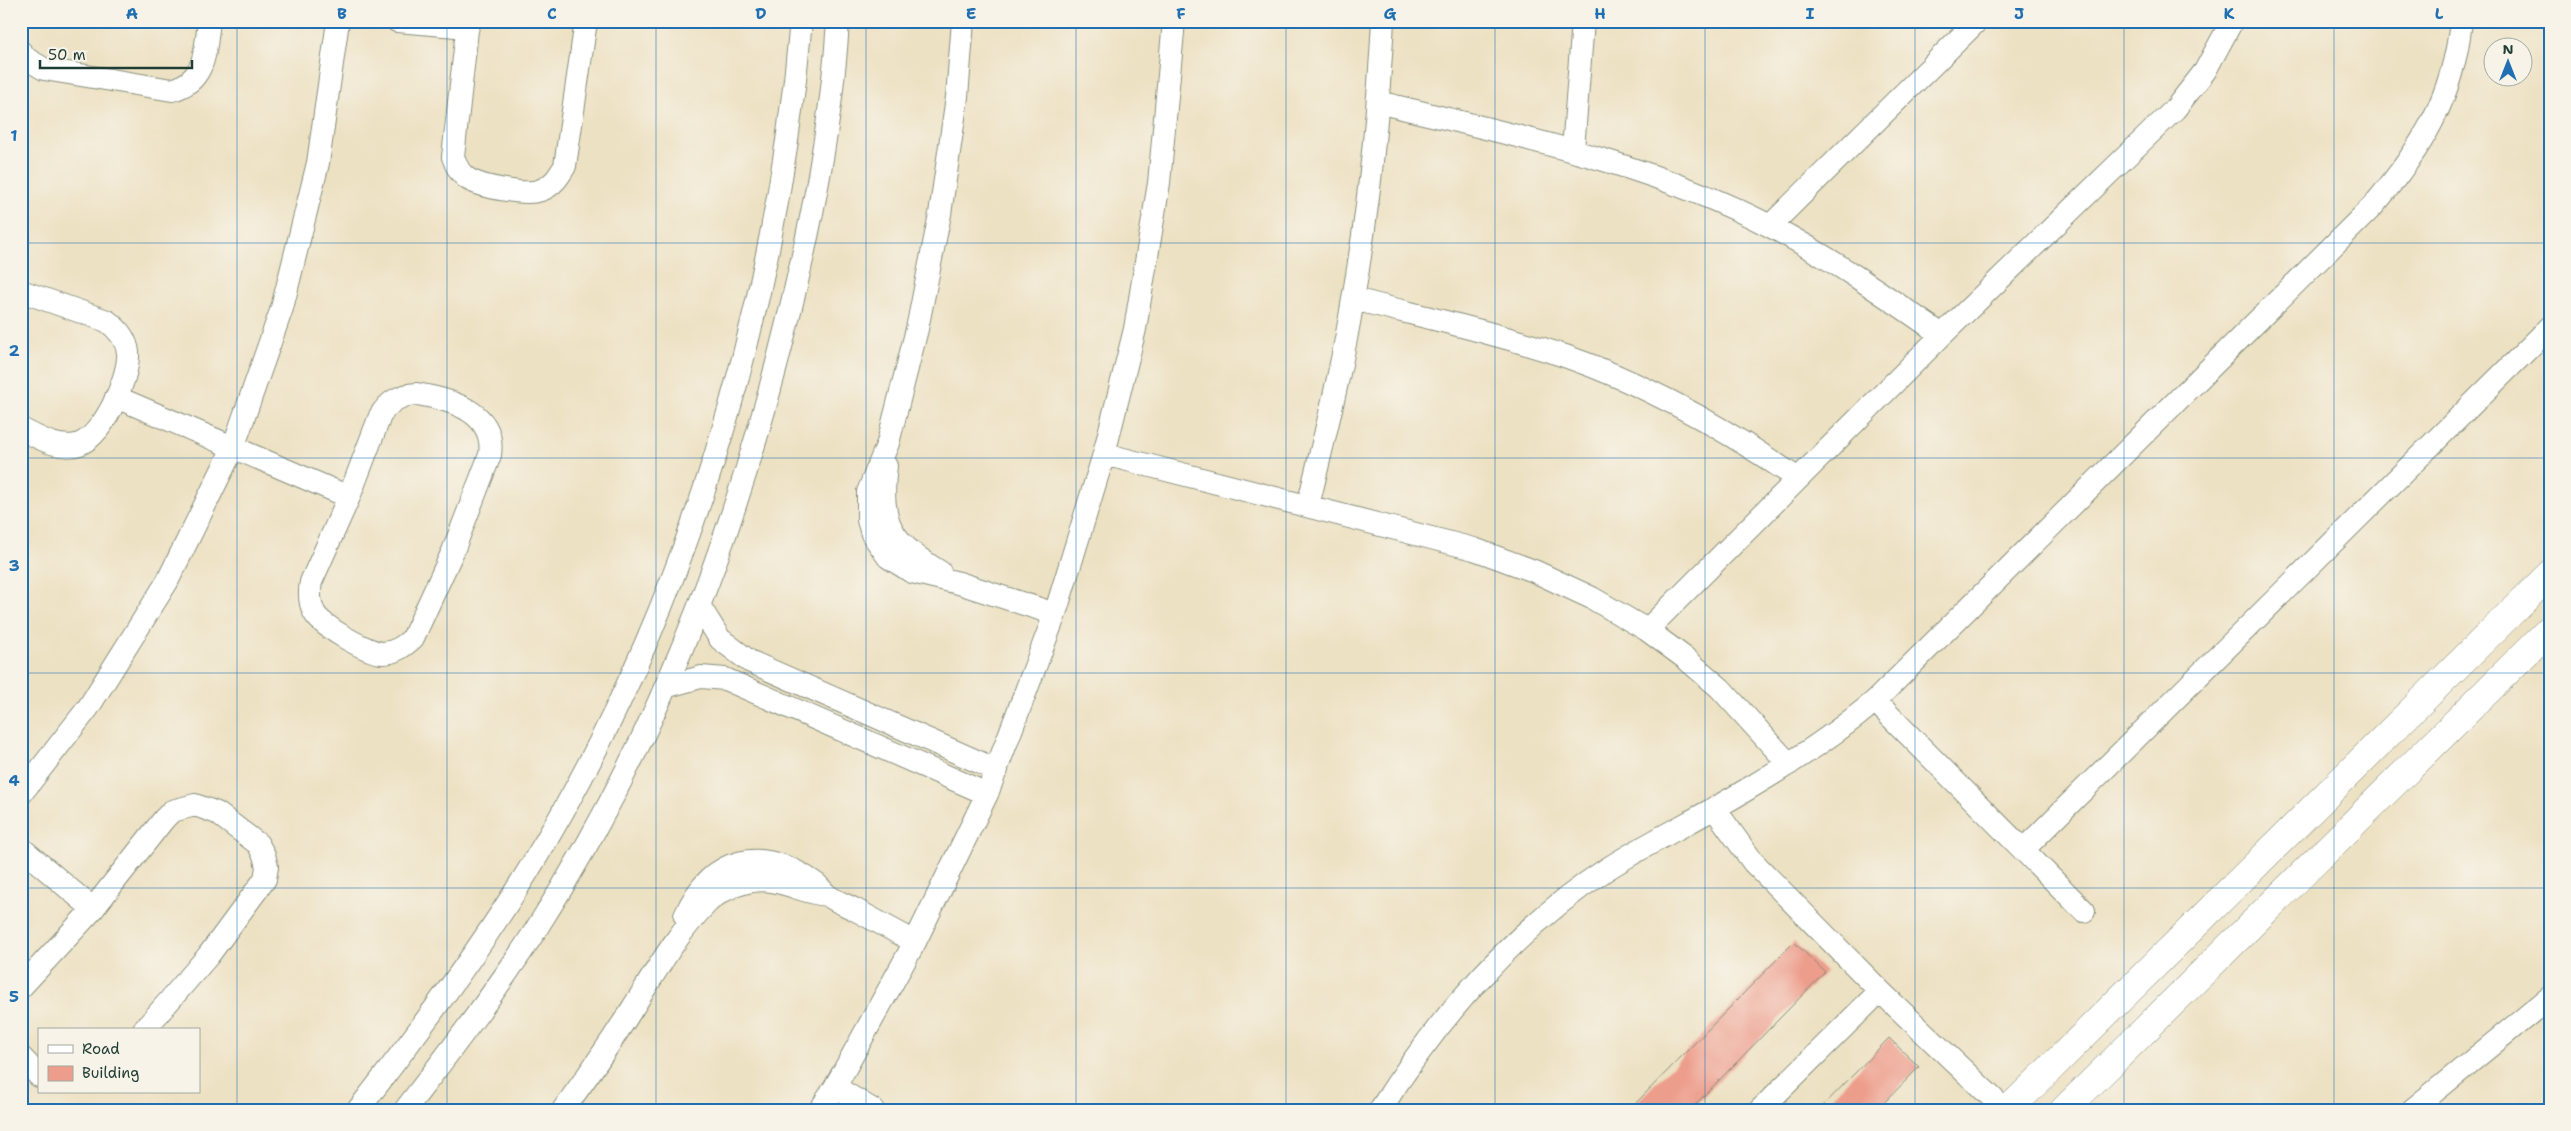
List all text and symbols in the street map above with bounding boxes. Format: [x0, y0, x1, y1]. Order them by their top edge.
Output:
text: A [126, 3, 138, 24]
text: B [337, 3, 347, 24]
text: C [547, 3, 557, 24]
text: D [755, 3, 767, 24]
text: E [966, 3, 976, 24]
text: F [1176, 3, 1186, 24]
text: G [1384, 3, 1397, 24]
text: H [1594, 3, 1606, 24]
text: I [1806, 3, 1815, 24]
text: J [2014, 3, 2024, 24]
text: K [2224, 3, 2235, 24]
text: L [2435, 3, 2444, 24]
scale bar [40, 38, 192, 70]
north arrow [2484, 38, 2534, 88]
text: N [2502, 40, 2514, 58]
text: 50 m [48, 45, 86, 65]
text: 1 [10, 125, 18, 146]
text: 2 [8, 340, 20, 361]
text: 3 [8, 555, 20, 576]
text: 4 [8, 770, 20, 791]
text: 5 [9, 986, 19, 1007]
legend [38, 1028, 200, 1094]
text: Road [82, 1039, 120, 1059]
text: Building [82, 1063, 139, 1083]

